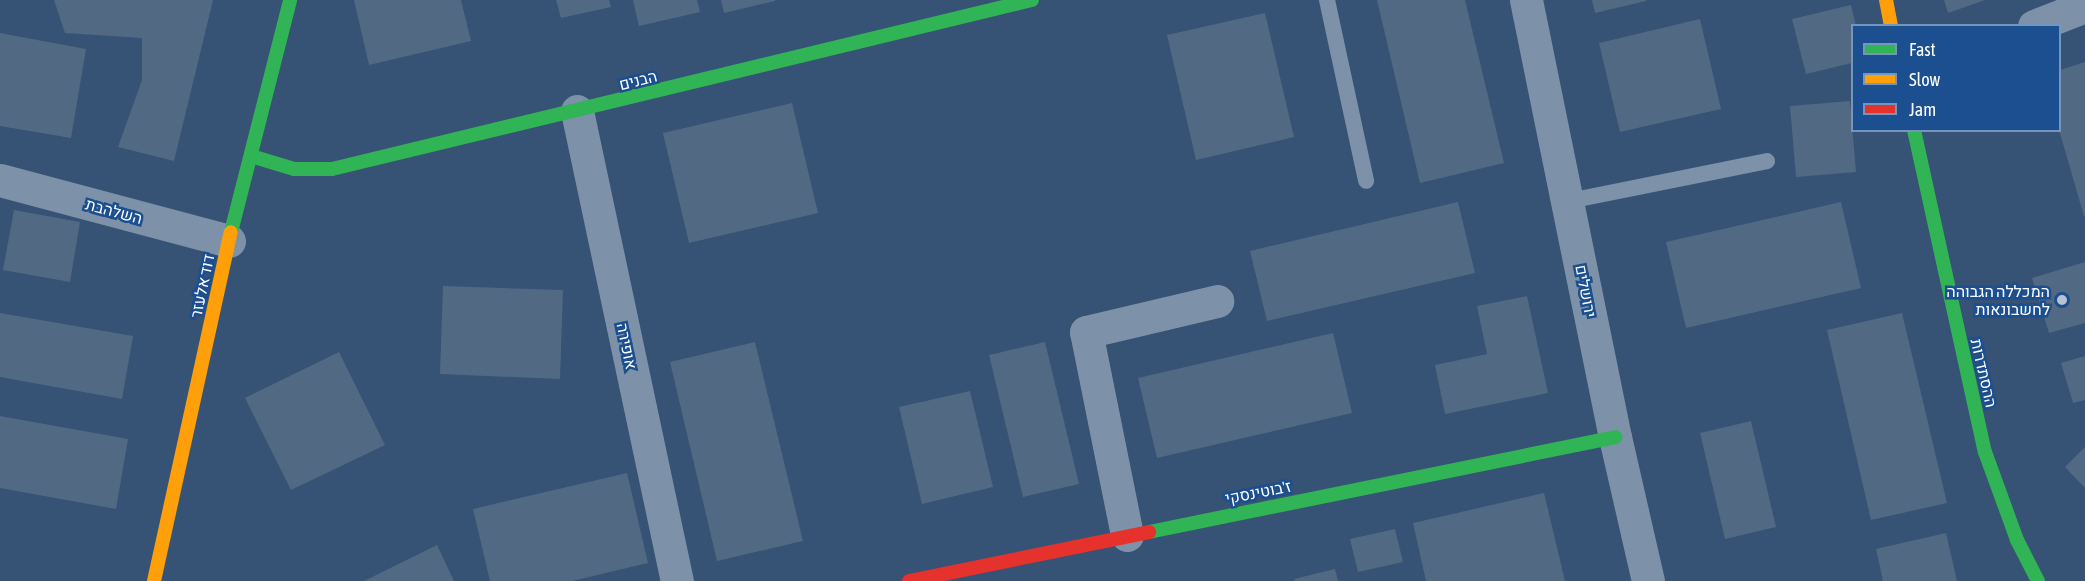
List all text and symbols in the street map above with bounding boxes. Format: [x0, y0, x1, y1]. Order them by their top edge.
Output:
legend [1851, 24, 2061, 132]
text: Fast [1909, 39, 1936, 60]
street label: הבנים [617, 66, 659, 94]
text: Slow [1909, 69, 1940, 90]
text: Jam [1909, 99, 1936, 120]
street label: השלהבת [83, 194, 145, 228]
street label: דוד אלעזר [186, 252, 218, 320]
street label: ירושלים [1571, 263, 1601, 319]
place label: המכללה הגבוהה לחשבונאות [1946, 281, 2050, 319]
marker: המכללה הגבוהה לחשבונאות [2055, 293, 2069, 307]
street label: אופירה [613, 321, 641, 371]
street label: ההסתדרות [1967, 337, 2001, 409]
street label: ז'בוטינסקי [1223, 476, 1293, 508]

